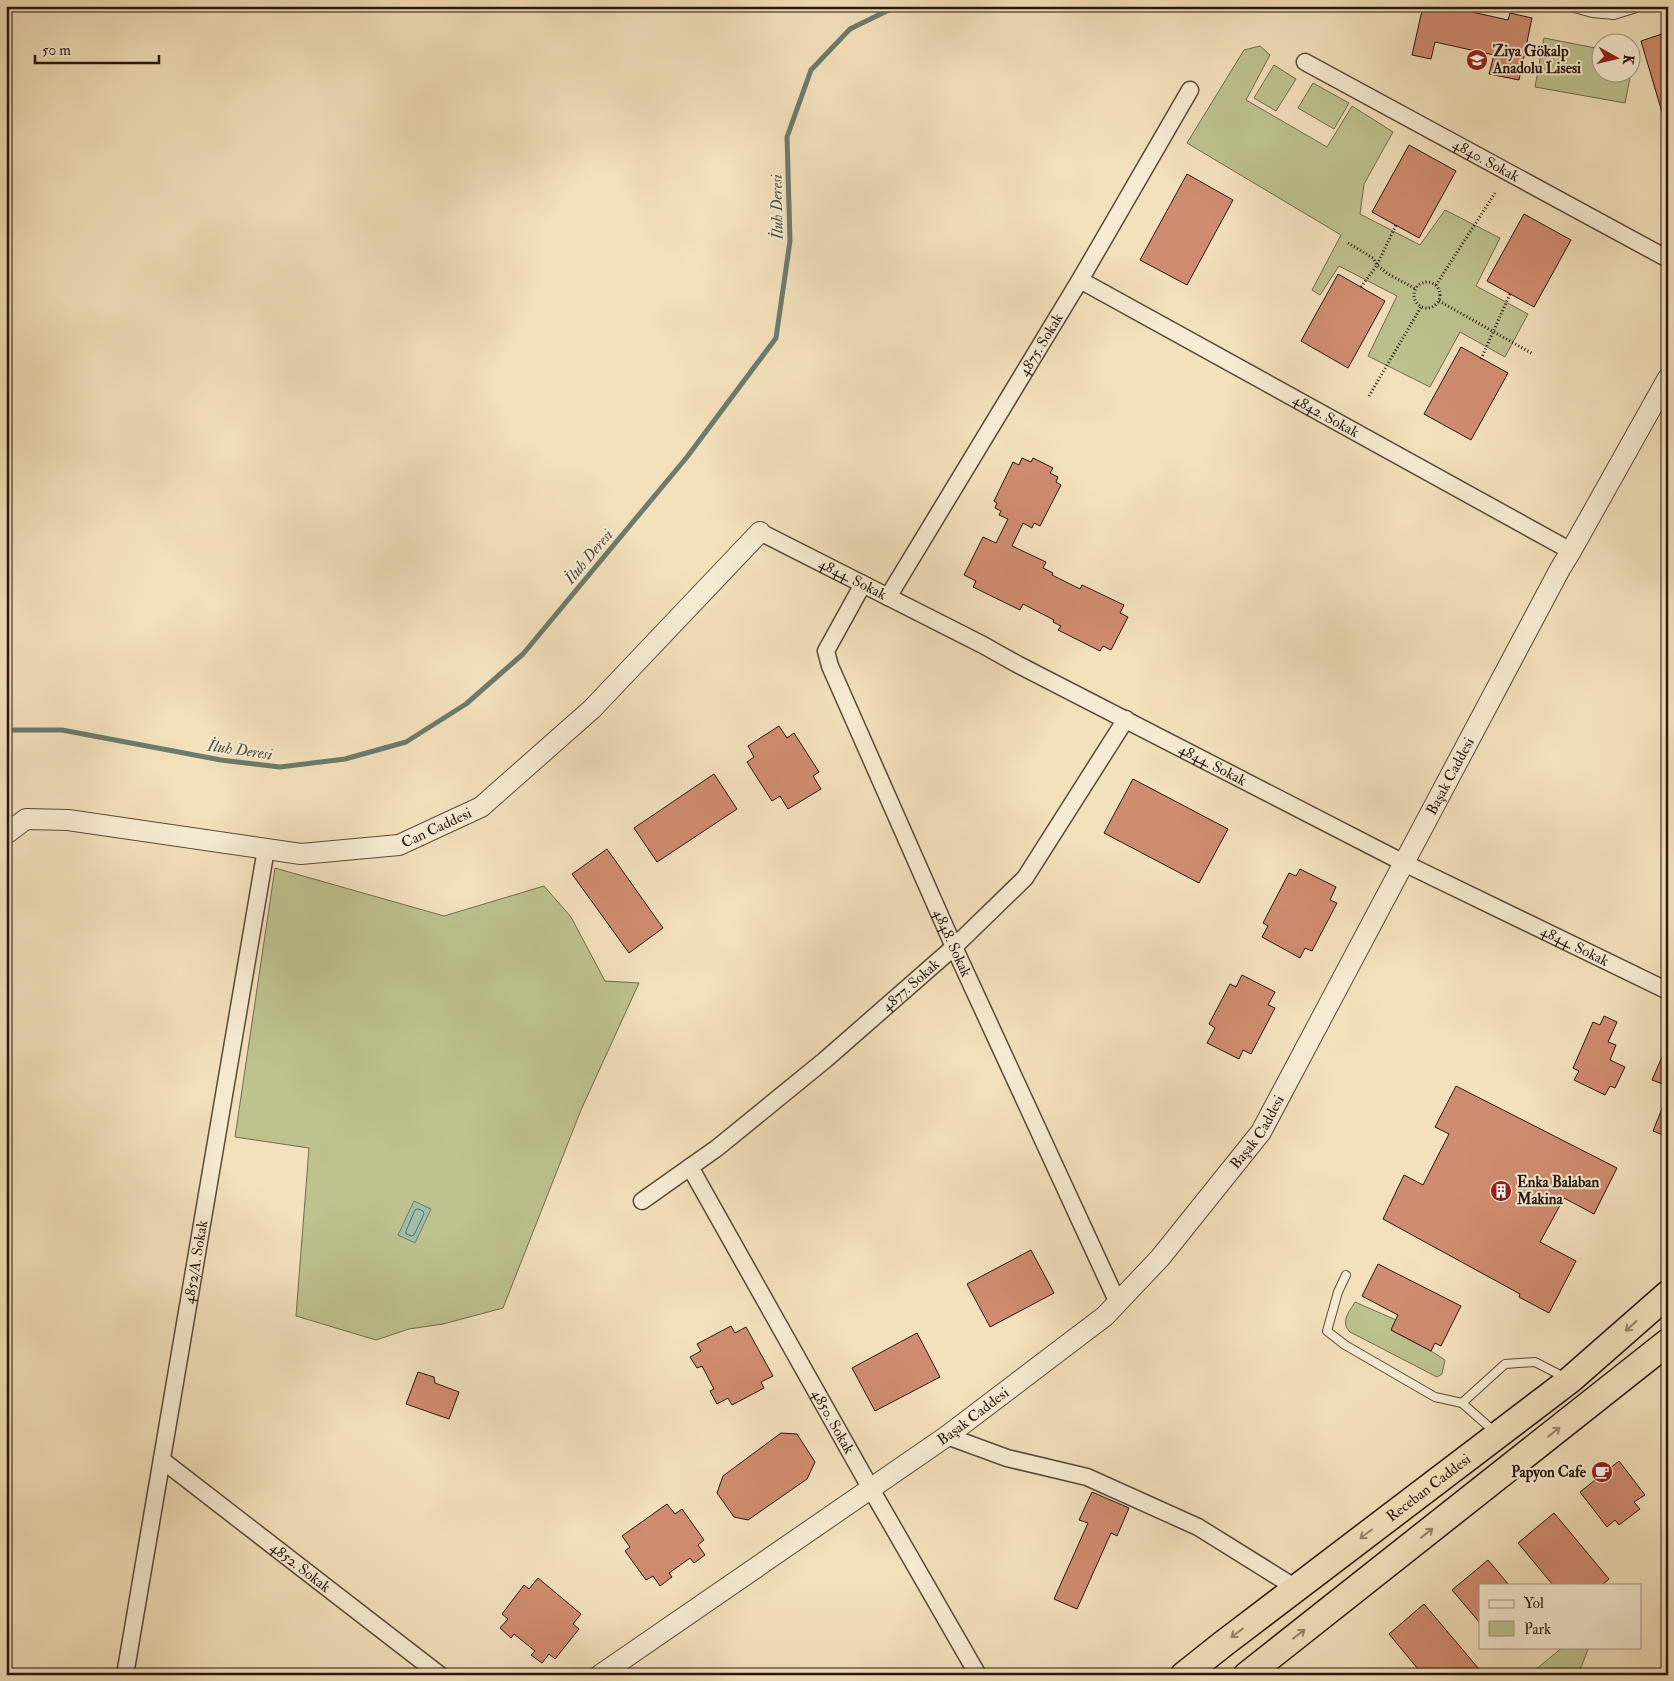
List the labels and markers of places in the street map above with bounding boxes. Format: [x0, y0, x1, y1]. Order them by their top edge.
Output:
place label: Ziya Gökalp Anadolu Lisesi [1492, 42, 1581, 78]
school or university icon: Ziya Gökalp Anadolu Lisesi [1465, 48, 1489, 72]
place label: Enka Balaban Makina [1516, 1173, 1599, 1209]
building icon: Enka Balaban Makina [1489, 1179, 1513, 1203]
cafe icon: Papyon Cafe [1590, 1460, 1614, 1484]
place label: Papyon Cafe [1511, 1463, 1587, 1483]

